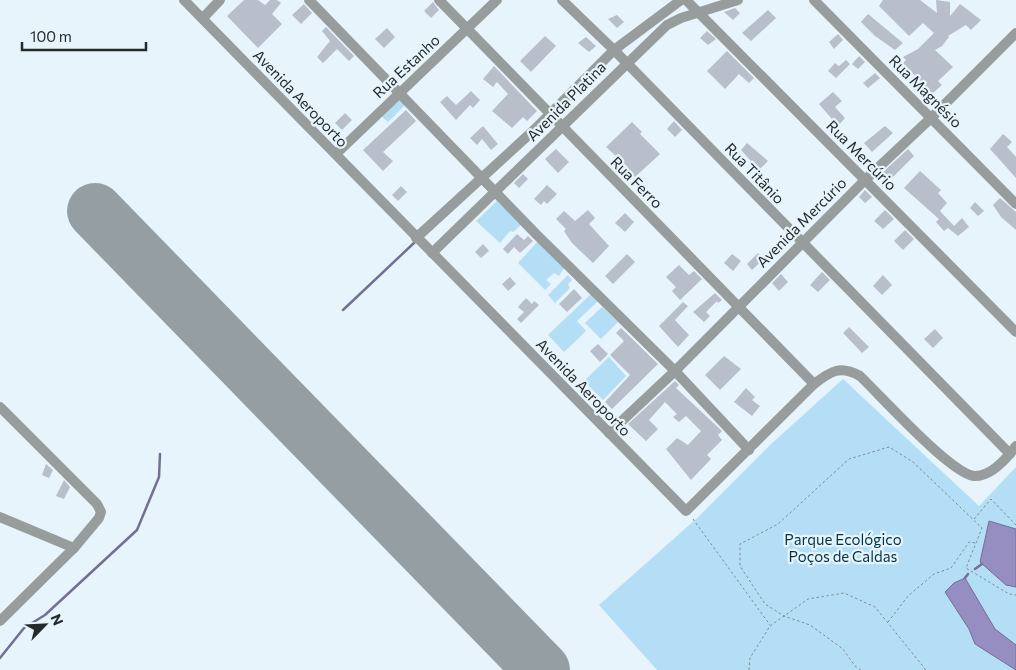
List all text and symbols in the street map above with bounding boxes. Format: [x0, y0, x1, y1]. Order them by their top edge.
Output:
scale bar [22, 20, 146, 52]
text: 100 m [30, 27, 72, 45]
street label: Rua Estanho [369, 30, 443, 102]
street label: Avenida Aeroporto [250, 46, 352, 150]
street label: Rua Magnésio [886, 51, 966, 131]
street label: Avenida Platina [523, 58, 609, 144]
street label: Rua Mercúrio [823, 116, 901, 194]
street label: Rua Titânio [721, 139, 789, 207]
street label: Rua Ferro [607, 152, 667, 212]
street label: Avenida Mercúrio [752, 173, 850, 271]
street label: Avenida Aeroporto [533, 335, 635, 439]
park label: Parque Ecológico Poços de Caldas [784, 530, 902, 565]
north arrow [20, 600, 70, 650]
text: N [47, 611, 67, 628]

